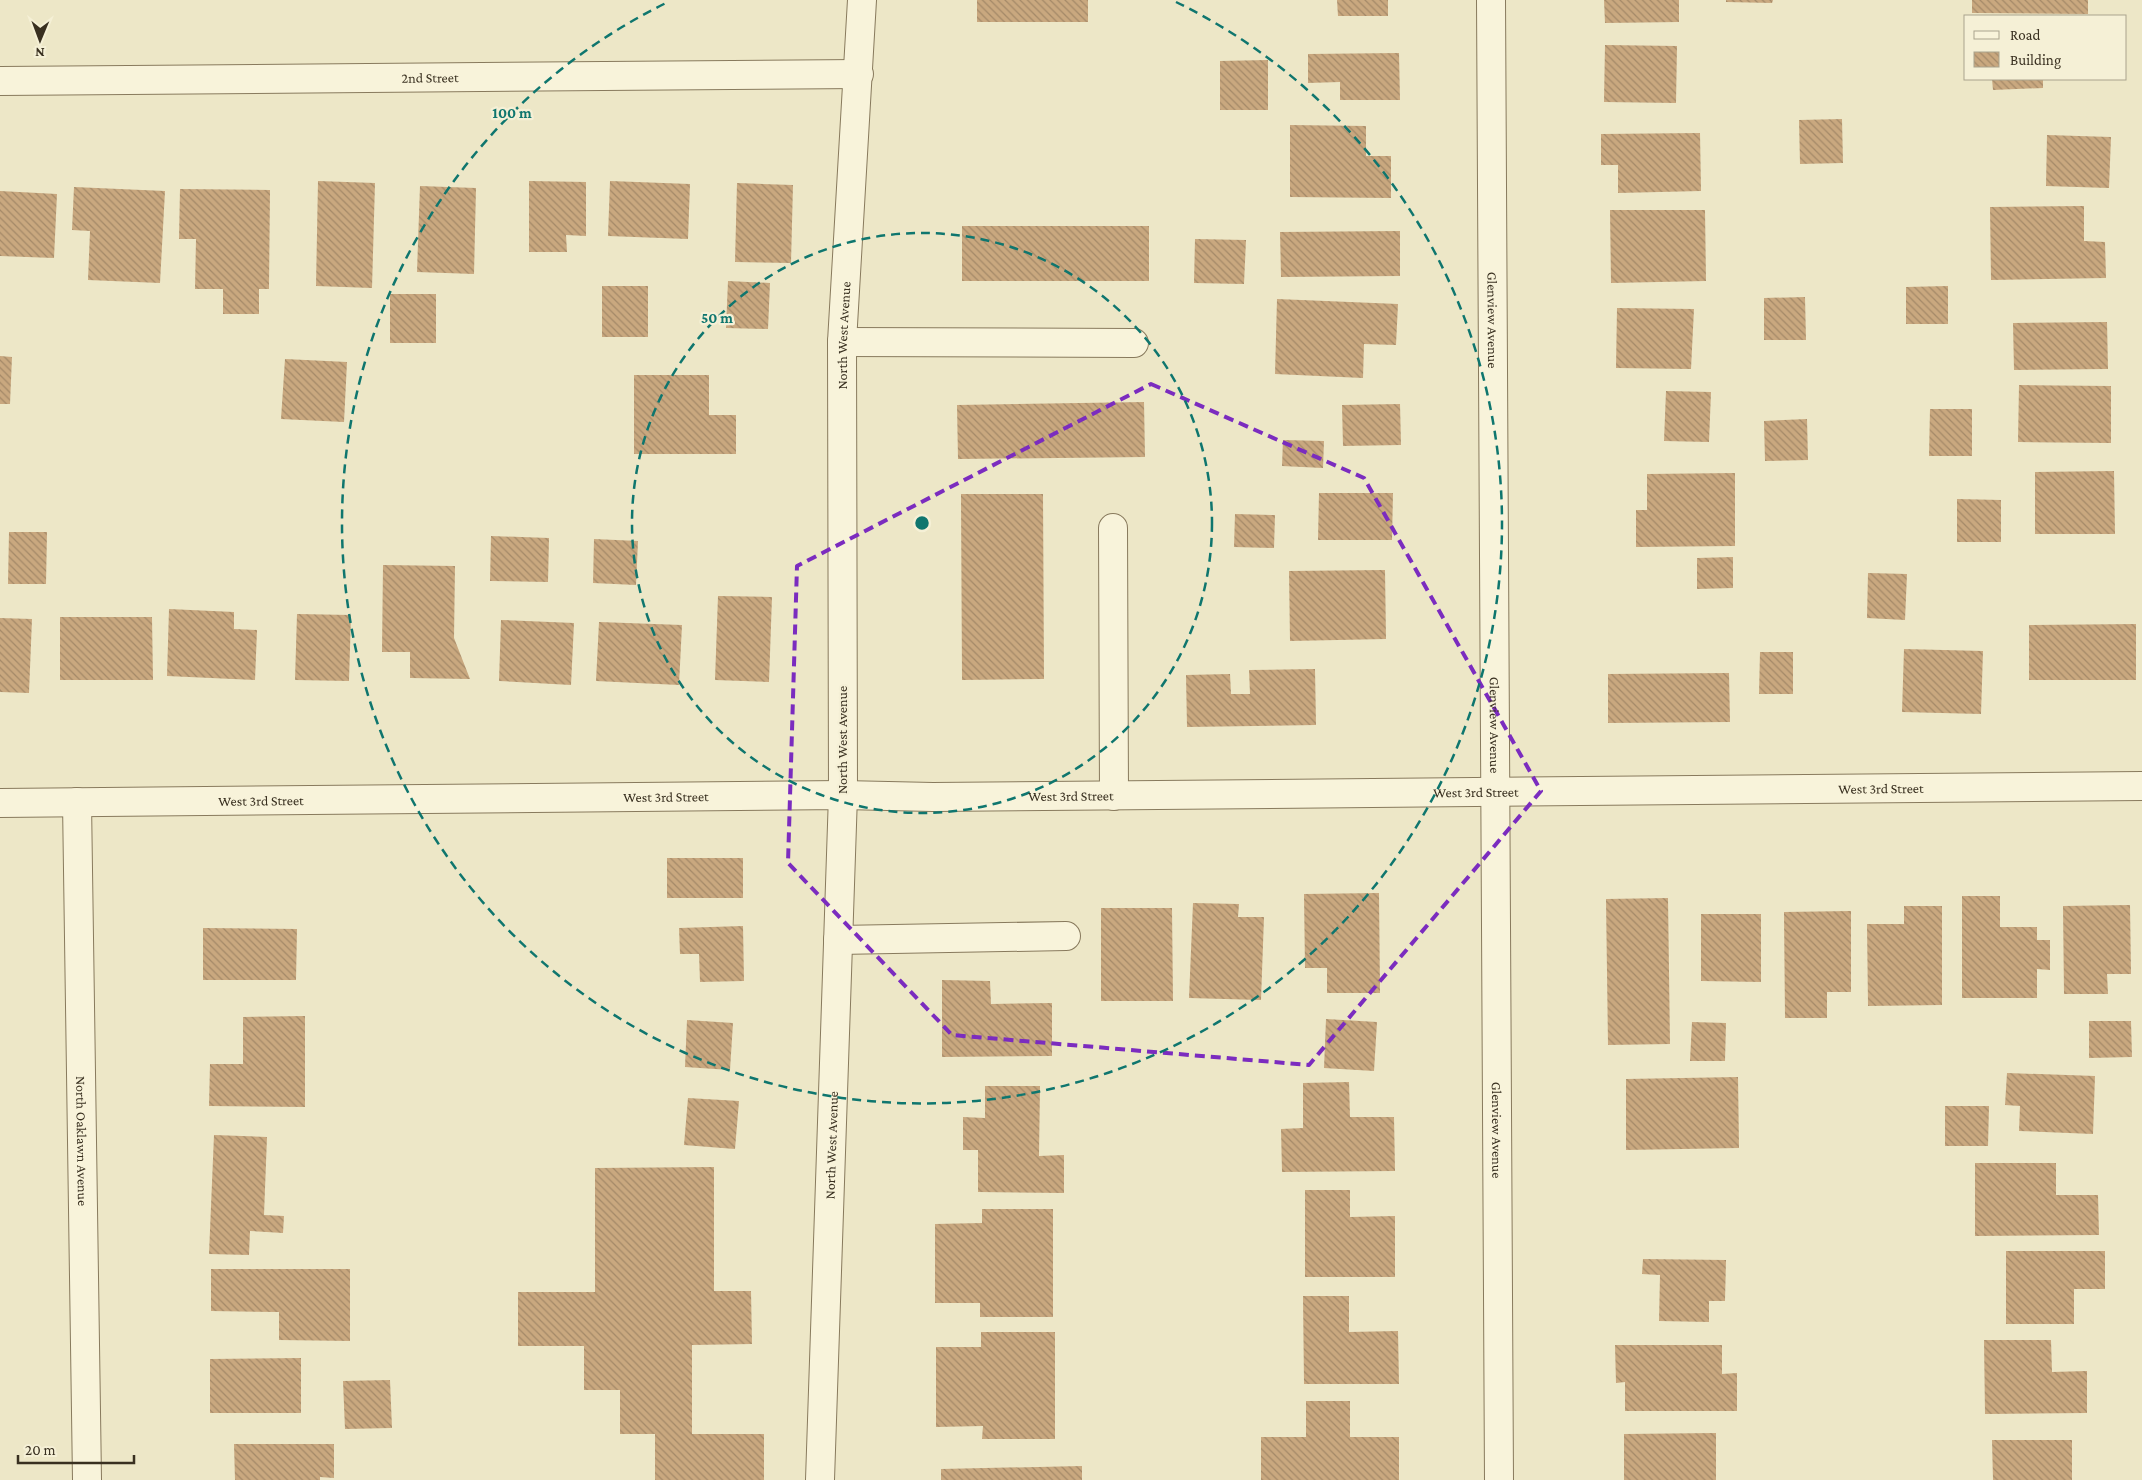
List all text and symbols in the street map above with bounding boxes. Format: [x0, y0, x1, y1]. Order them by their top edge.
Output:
north arrow [15, 15, 65, 65]
legend [1964, 15, 2127, 80]
text: Road [2010, 27, 2041, 43]
text: N [34, 45, 45, 61]
text: Building [2010, 52, 2061, 69]
street label: 2nd Street [401, 69, 459, 86]
text: 100 m [492, 105, 532, 121]
street label: Glenview Avenue [1484, 272, 1501, 368]
street label: North West Avenue [834, 281, 854, 390]
text: 50 m [701, 310, 733, 326]
centre of rings [913, 514, 931, 532]
street label: Glenview Avenue [1487, 677, 1503, 773]
street label: North West Avenue [834, 686, 850, 794]
street label: West 3rd Street [1838, 780, 1924, 797]
street label: West 3rd Street [1433, 784, 1519, 800]
street label: West 3rd Street [1028, 787, 1114, 804]
street label: West 3rd Street [623, 788, 709, 805]
street label: West 3rd Street [218, 792, 304, 809]
street label: North Oaklawn Avenue [73, 1076, 91, 1206]
street label: Glenview Avenue [1489, 1082, 1505, 1178]
street label: North West Avenue [821, 1091, 841, 1200]
scale bar [18, 1432, 134, 1464]
text: 20 m [25, 1442, 56, 1458]

